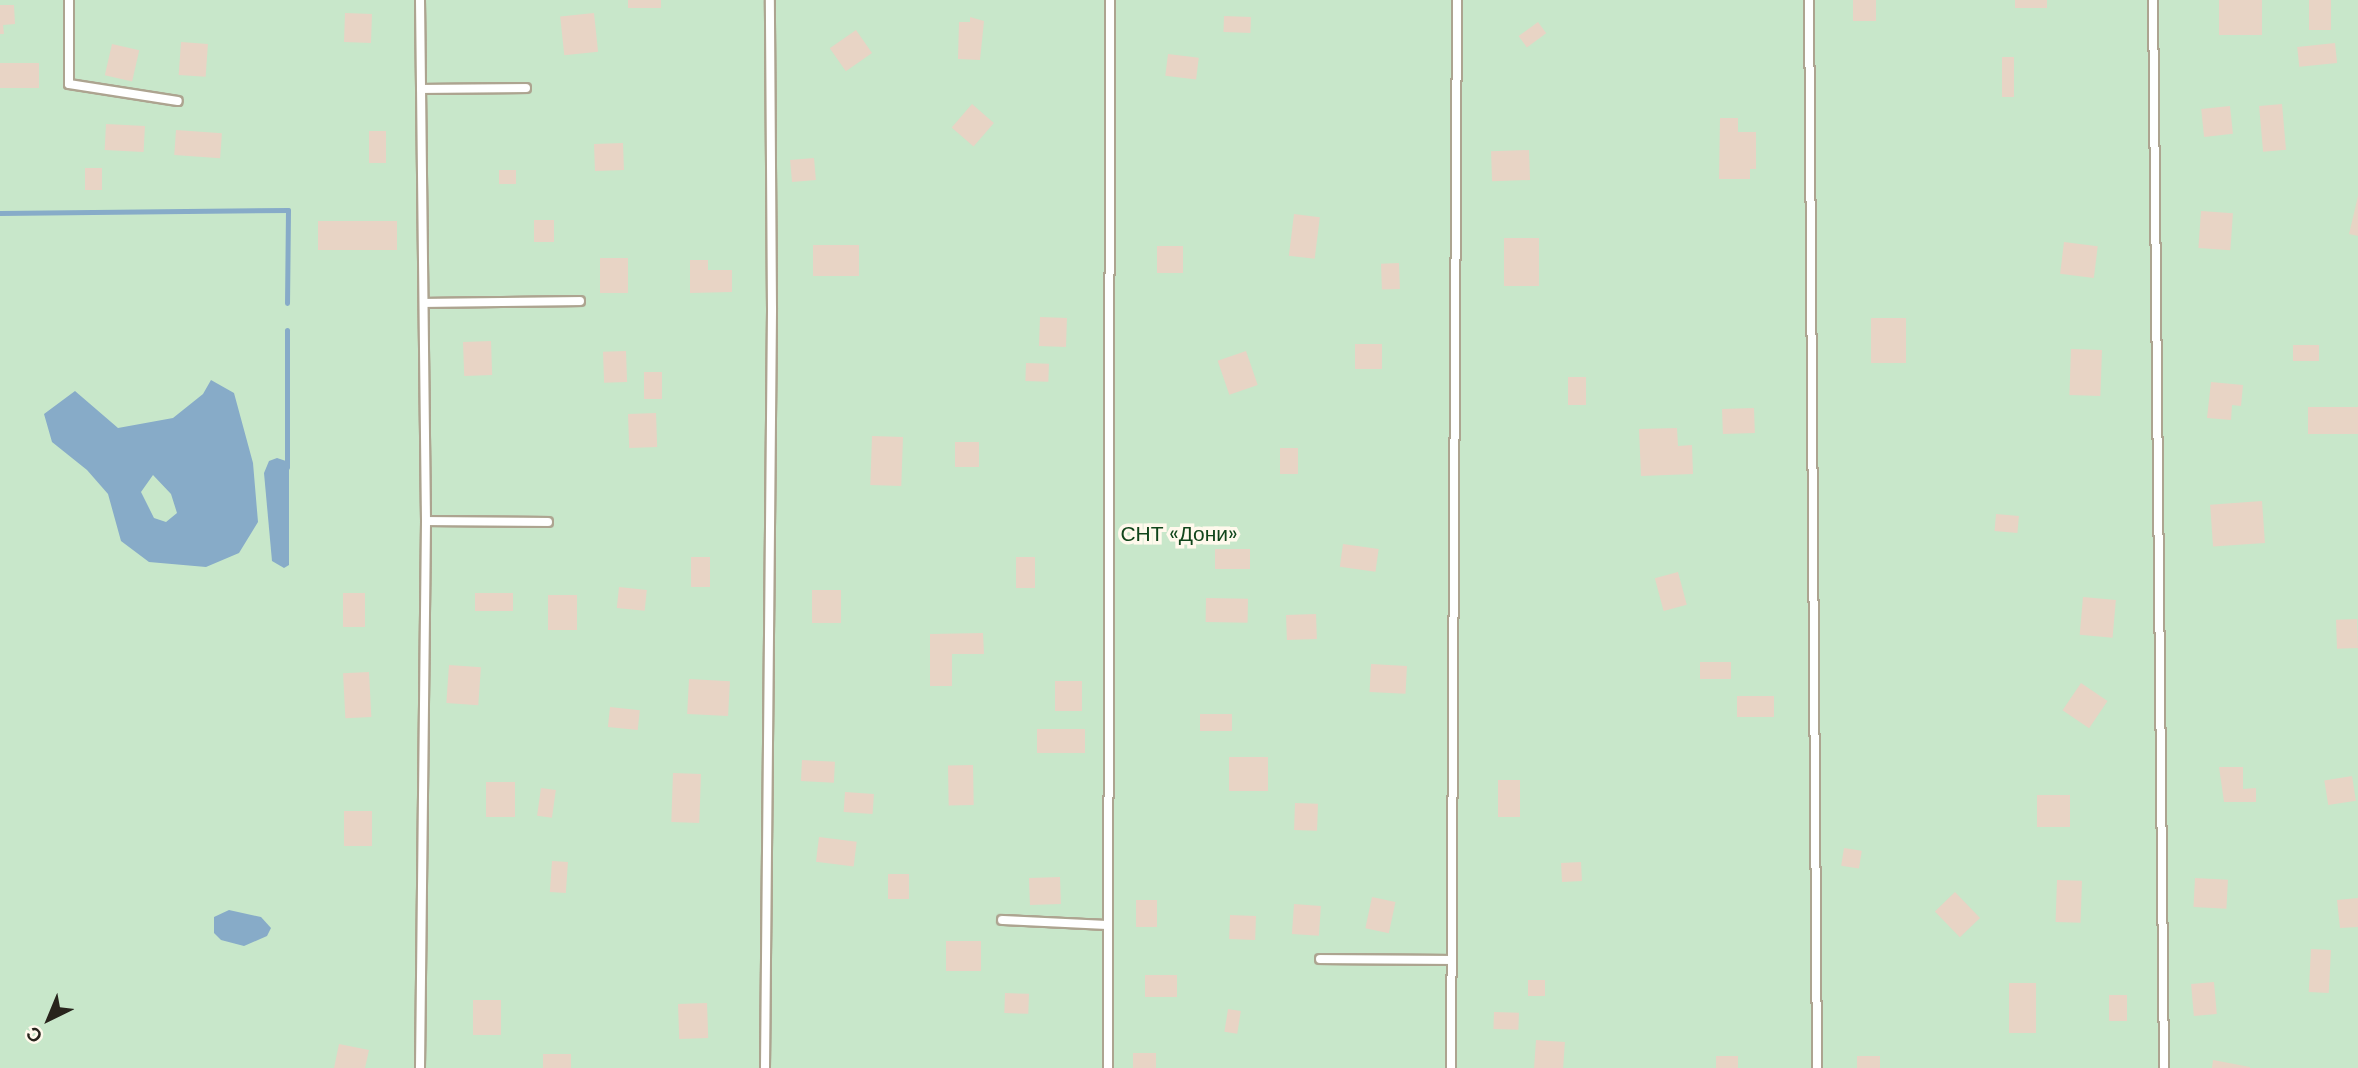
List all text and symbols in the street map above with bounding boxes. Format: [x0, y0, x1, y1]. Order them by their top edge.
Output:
park label: СНТ «Дони» [1120, 521, 1238, 547]
north arrow [14, 984, 84, 1054]
text: С [21, 1021, 48, 1049]

